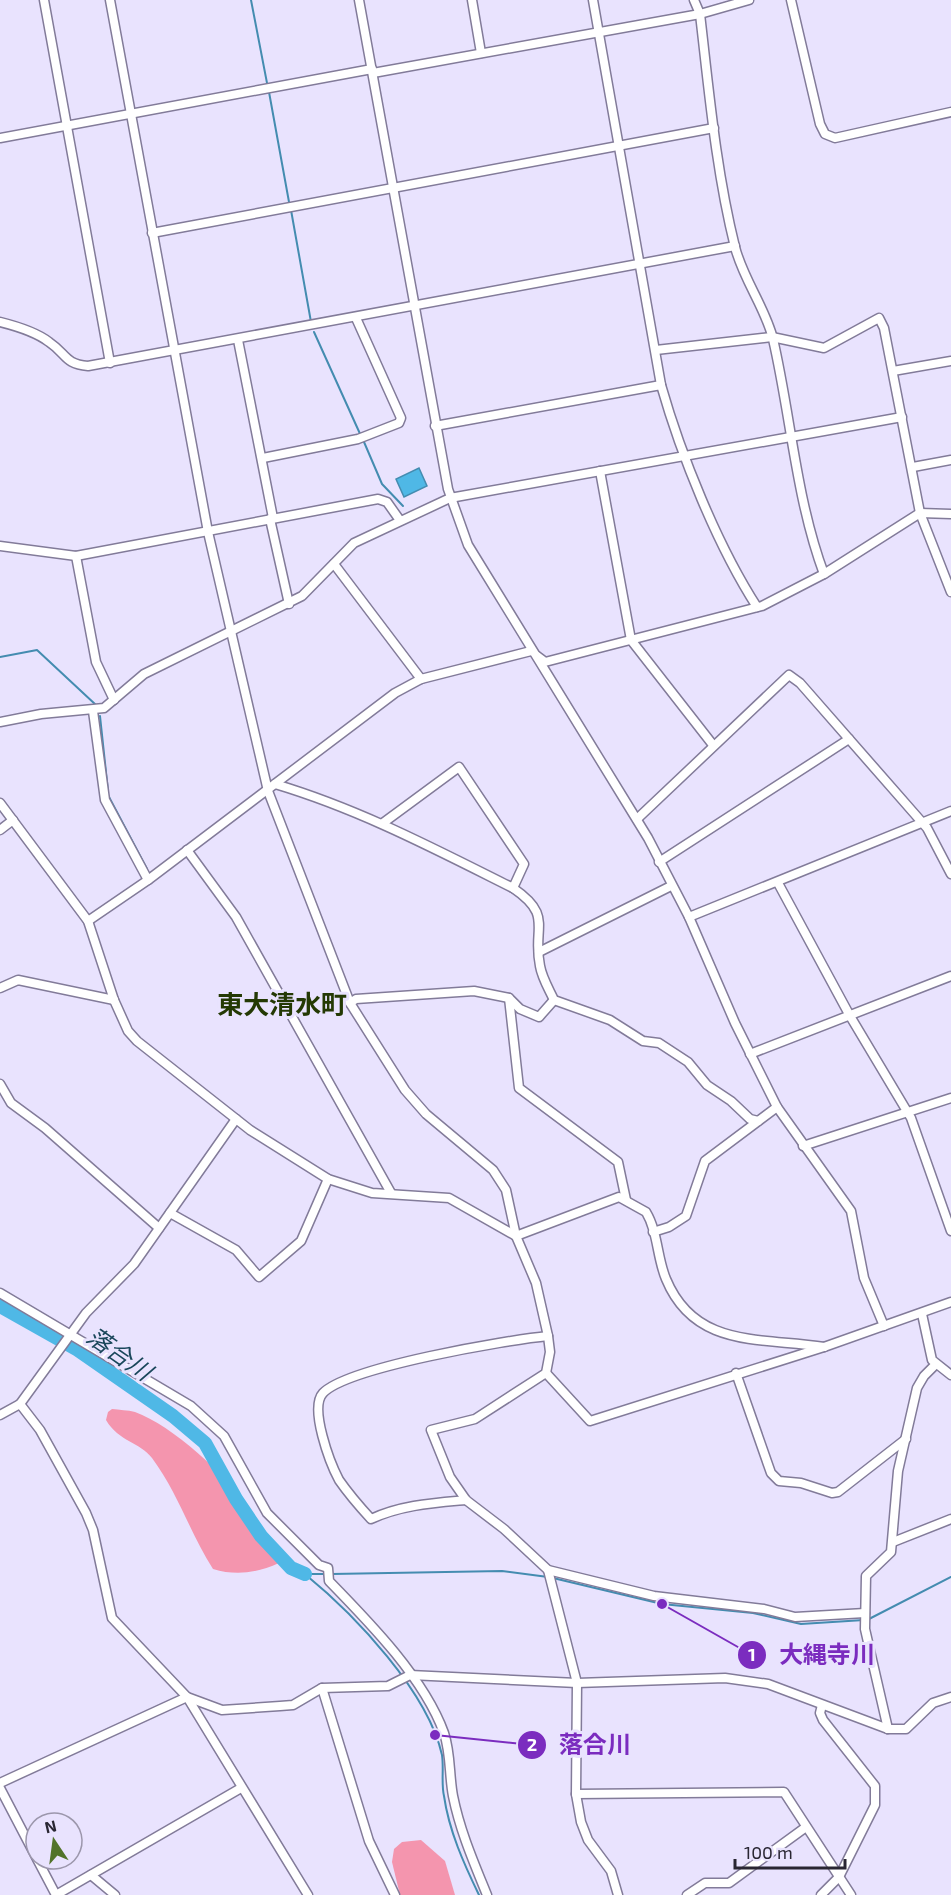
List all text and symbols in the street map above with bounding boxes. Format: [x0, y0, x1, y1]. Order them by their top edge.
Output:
district label: 東大清水町 [217, 988, 347, 1019]
water label: 落合川 [82, 1320, 160, 1387]
callout: 大縄寺川 [737, 1634, 887, 1676]
text: 大縄寺川 [779, 1639, 875, 1668]
text: 1 [748, 1643, 756, 1665]
callout: 落合川 [517, 1724, 643, 1766]
text: 落合川 [559, 1729, 631, 1758]
text: 2 [527, 1733, 537, 1755]
north arrow [24, 1811, 84, 1871]
text: N [43, 1815, 58, 1836]
scale bar [735, 1832, 844, 1870]
text: 100 m [744, 1841, 793, 1863]

